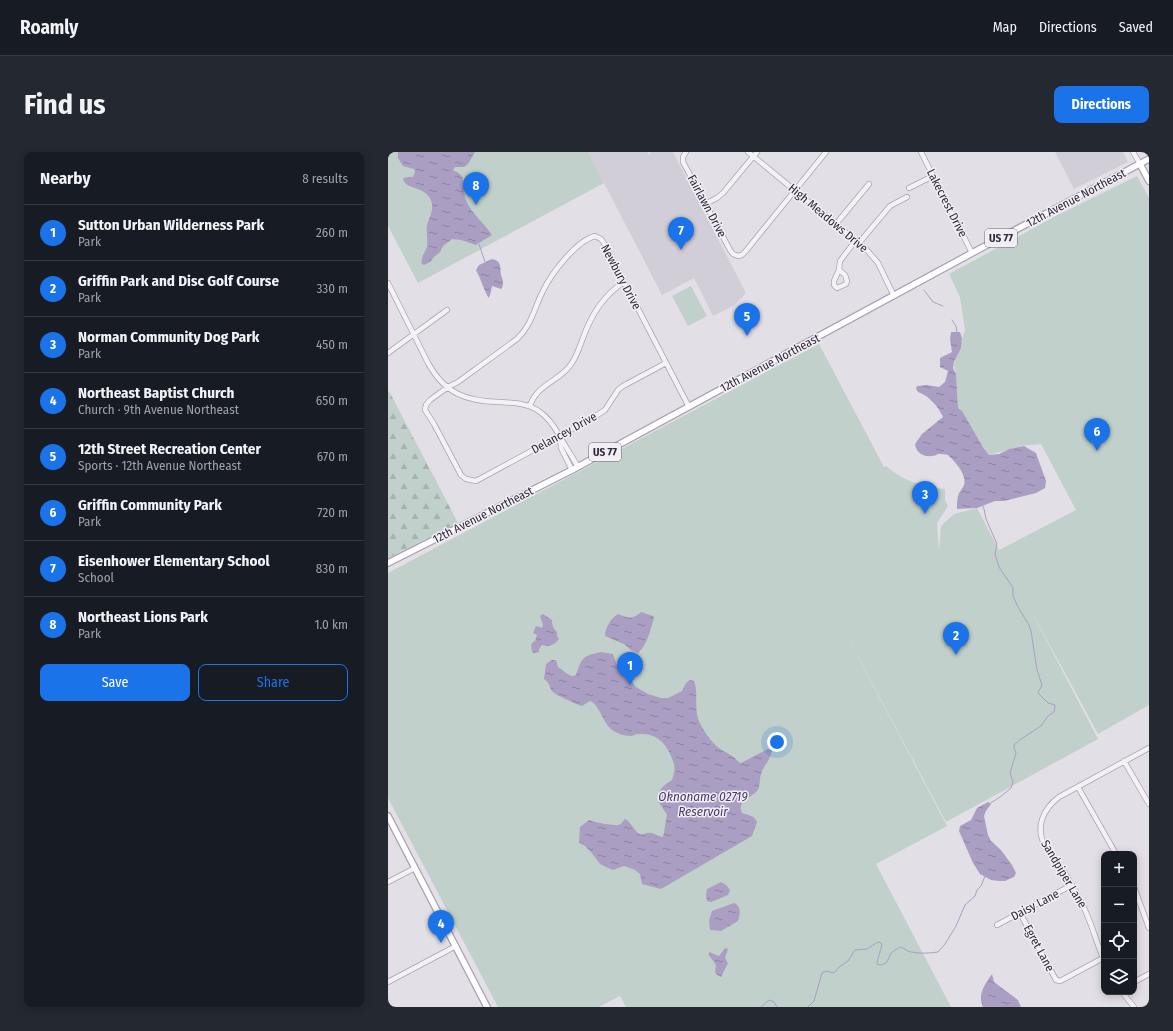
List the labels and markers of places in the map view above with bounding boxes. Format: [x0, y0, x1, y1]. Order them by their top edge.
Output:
pin: 8 [463, 172, 489, 205]
pin: 7 [668, 217, 694, 250]
pin: 5 [734, 303, 760, 336]
pin: 6 [1084, 418, 1110, 451]
pin: 3 [912, 481, 938, 514]
pin: 2 [943, 622, 969, 655]
pin: 1 [617, 652, 643, 685]
pin: 4 [428, 910, 454, 943]

